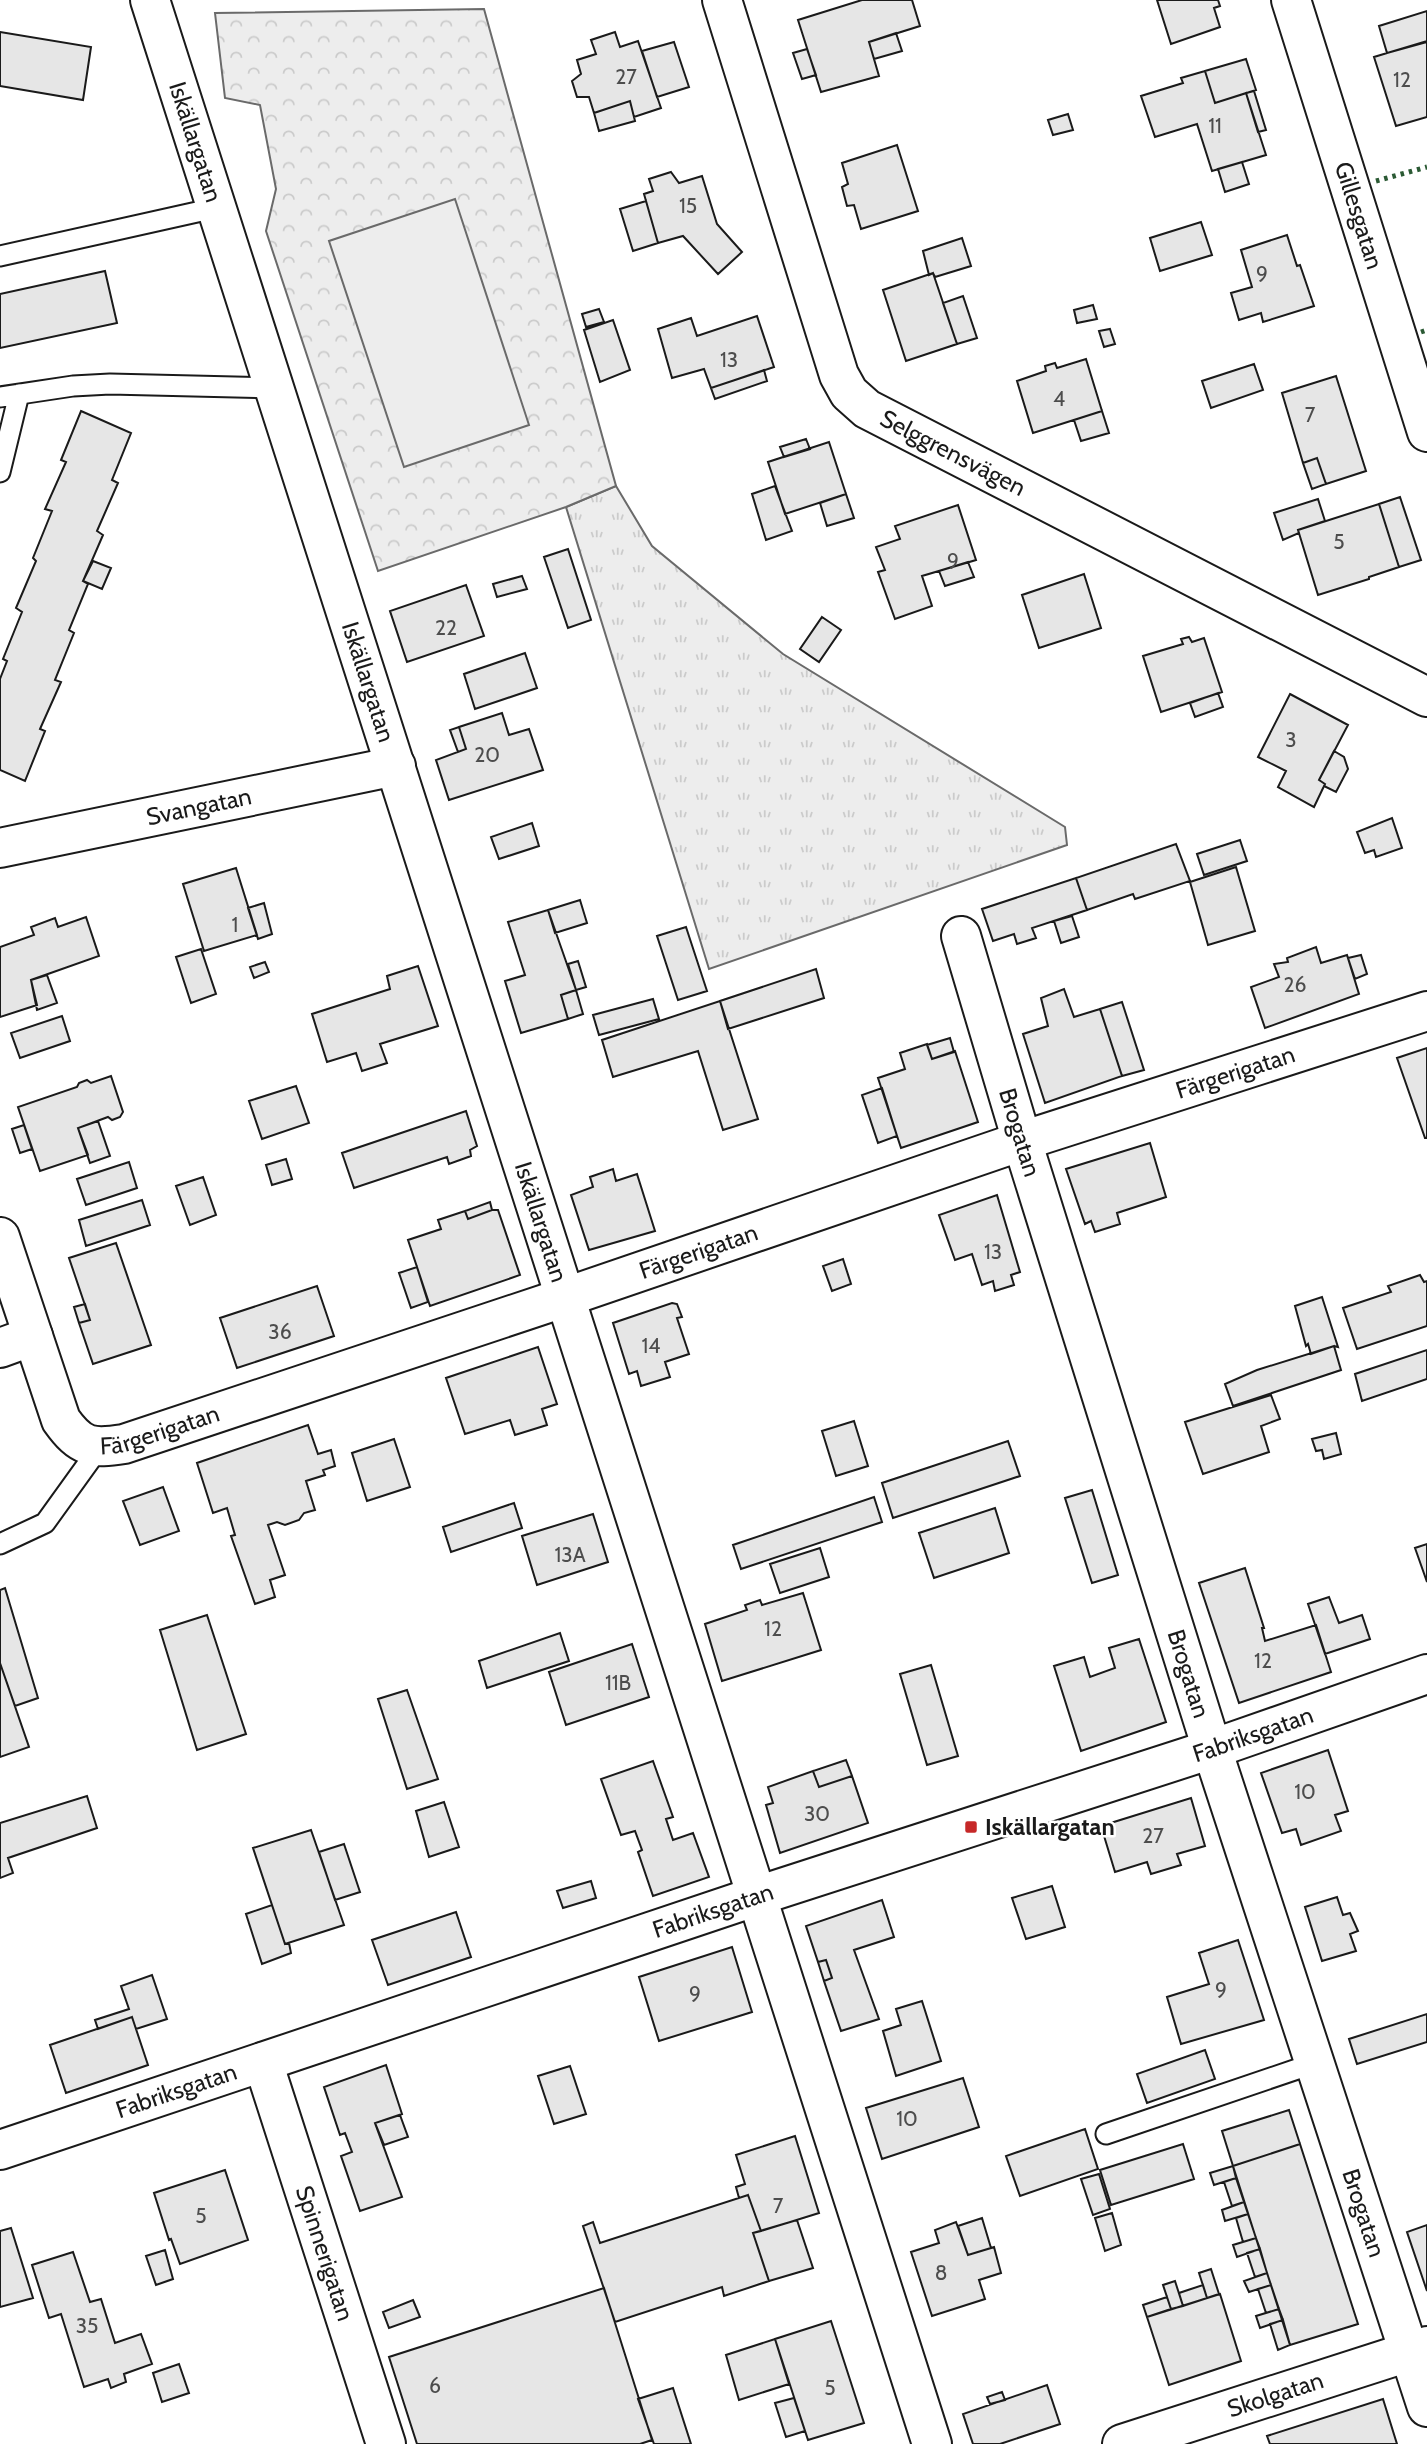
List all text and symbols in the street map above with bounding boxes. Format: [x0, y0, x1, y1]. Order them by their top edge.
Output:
house number: 27 [615, 64, 637, 89]
house number: 12 [1393, 67, 1411, 92]
street label: Iskällargatan [163, 78, 229, 206]
house number: 11 [1208, 113, 1222, 138]
street label: Gillesgatan [1329, 158, 1390, 273]
house number: 15 [679, 193, 697, 218]
house number: 9 [1256, 261, 1268, 286]
house number: 13 [720, 347, 738, 372]
house number: 4 [1053, 386, 1065, 411]
house number: 7 [1305, 402, 1316, 427]
street label: Selggrensvägen [875, 403, 1031, 502]
house number: 5 [1333, 529, 1345, 554]
house number: 9 [947, 548, 959, 573]
house number: 22 [435, 615, 457, 640]
street label: Iskällargatan [336, 618, 401, 746]
house number: 3 [1285, 727, 1297, 752]
house number: 20 [474, 742, 500, 767]
street label: Svangatan [144, 781, 254, 831]
house number: 1 [232, 912, 238, 937]
house number: 26 [1284, 972, 1307, 997]
street label: Färgerigatan [1172, 1039, 1298, 1105]
street label: Brogatan [993, 1085, 1047, 1180]
street label: Iskällargatan [509, 1158, 574, 1286]
street label: Färgerigatan [635, 1218, 761, 1285]
house number: 13 [984, 1239, 1002, 1264]
house number: 36 [268, 1319, 292, 1344]
house number: 14 [642, 1333, 660, 1358]
street label: Färgerigatan [99, 1398, 223, 1460]
house number: 13A [554, 1542, 586, 1567]
house number: 12 [764, 1616, 782, 1641]
street label: Brogatan [1162, 1626, 1216, 1721]
house number: 12 [1254, 1648, 1272, 1673]
house number: 11B [605, 1670, 631, 1695]
street label: Fabriksgatan [1189, 1700, 1317, 1768]
house number: 10 [1294, 1779, 1316, 1804]
house number: 30 [804, 1801, 830, 1826]
place label: Iskällargatan [985, 1812, 1115, 1841]
marker: Iskällargatan [963, 1819, 979, 1835]
house number: 27 [1142, 1823, 1164, 1848]
street label: Fabriksgatan [649, 1877, 777, 1944]
house number: 9 [1215, 1977, 1227, 2002]
house number: 9 [689, 1981, 701, 2006]
street label: Fabriksgatan [112, 2057, 240, 2124]
house number: 10 [896, 2106, 918, 2131]
street label: Brogatan [1336, 2165, 1392, 2261]
street label: Spinnerigatan [290, 2182, 360, 2324]
house number: 7 [773, 2193, 784, 2218]
house number: 5 [195, 2203, 207, 2228]
house number: 8 [935, 2260, 947, 2285]
house number: 35 [76, 2313, 98, 2338]
street label: Skolgatan [1223, 2365, 1327, 2423]
house number: 6 [429, 2373, 441, 2398]
house number: 5 [824, 2375, 836, 2400]

